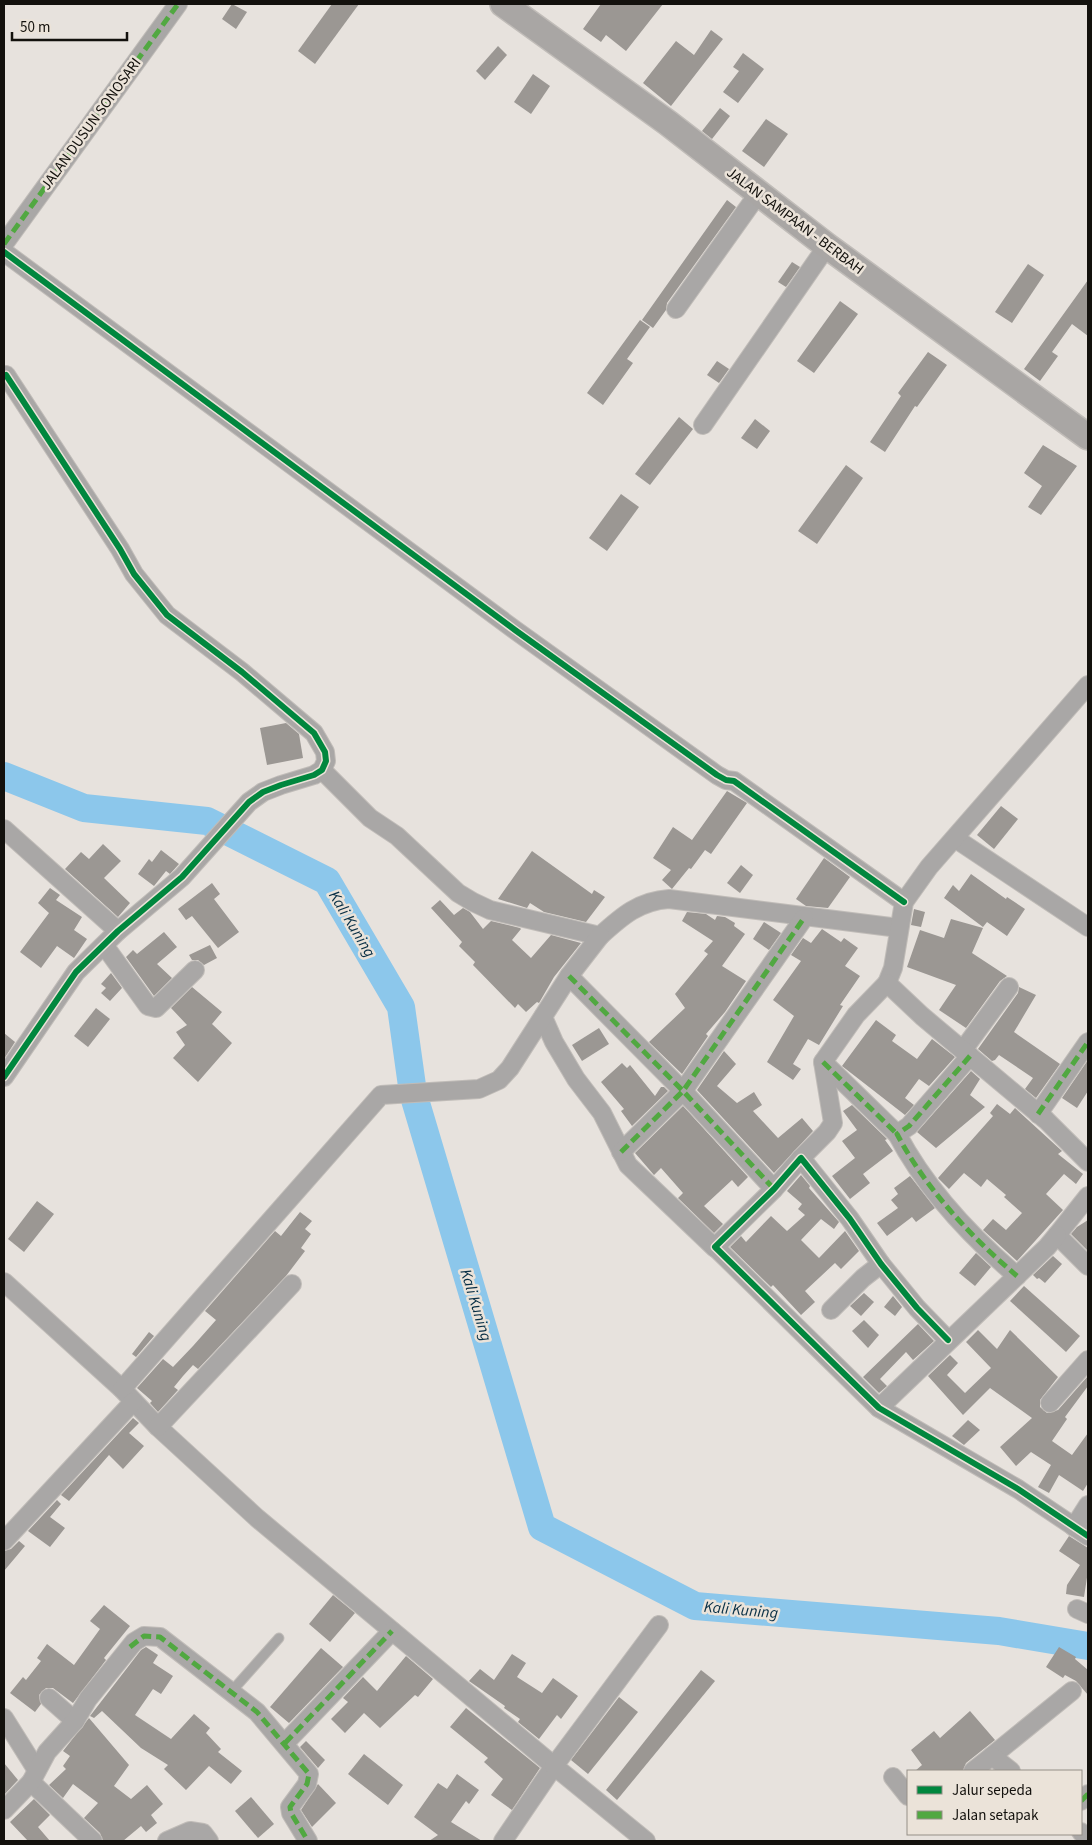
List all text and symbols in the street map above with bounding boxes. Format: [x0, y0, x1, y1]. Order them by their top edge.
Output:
scale bar [12, 10, 128, 42]
text: 50 m [20, 17, 50, 38]
street label: JALAN DUSUN SONOSARI [36, 54, 146, 194]
street label: JALAN SAMPAAN - BERBAH [722, 162, 868, 280]
water label: Kali Kuning [323, 886, 381, 962]
water label: Kali Kuning [455, 1266, 497, 1344]
water label: Kali Kuning [703, 1596, 779, 1624]
legend [907, 1770, 1082, 1835]
text: Jalur sepeda [952, 1780, 1032, 1801]
text: Jalan setapak [952, 1805, 1039, 1826]

